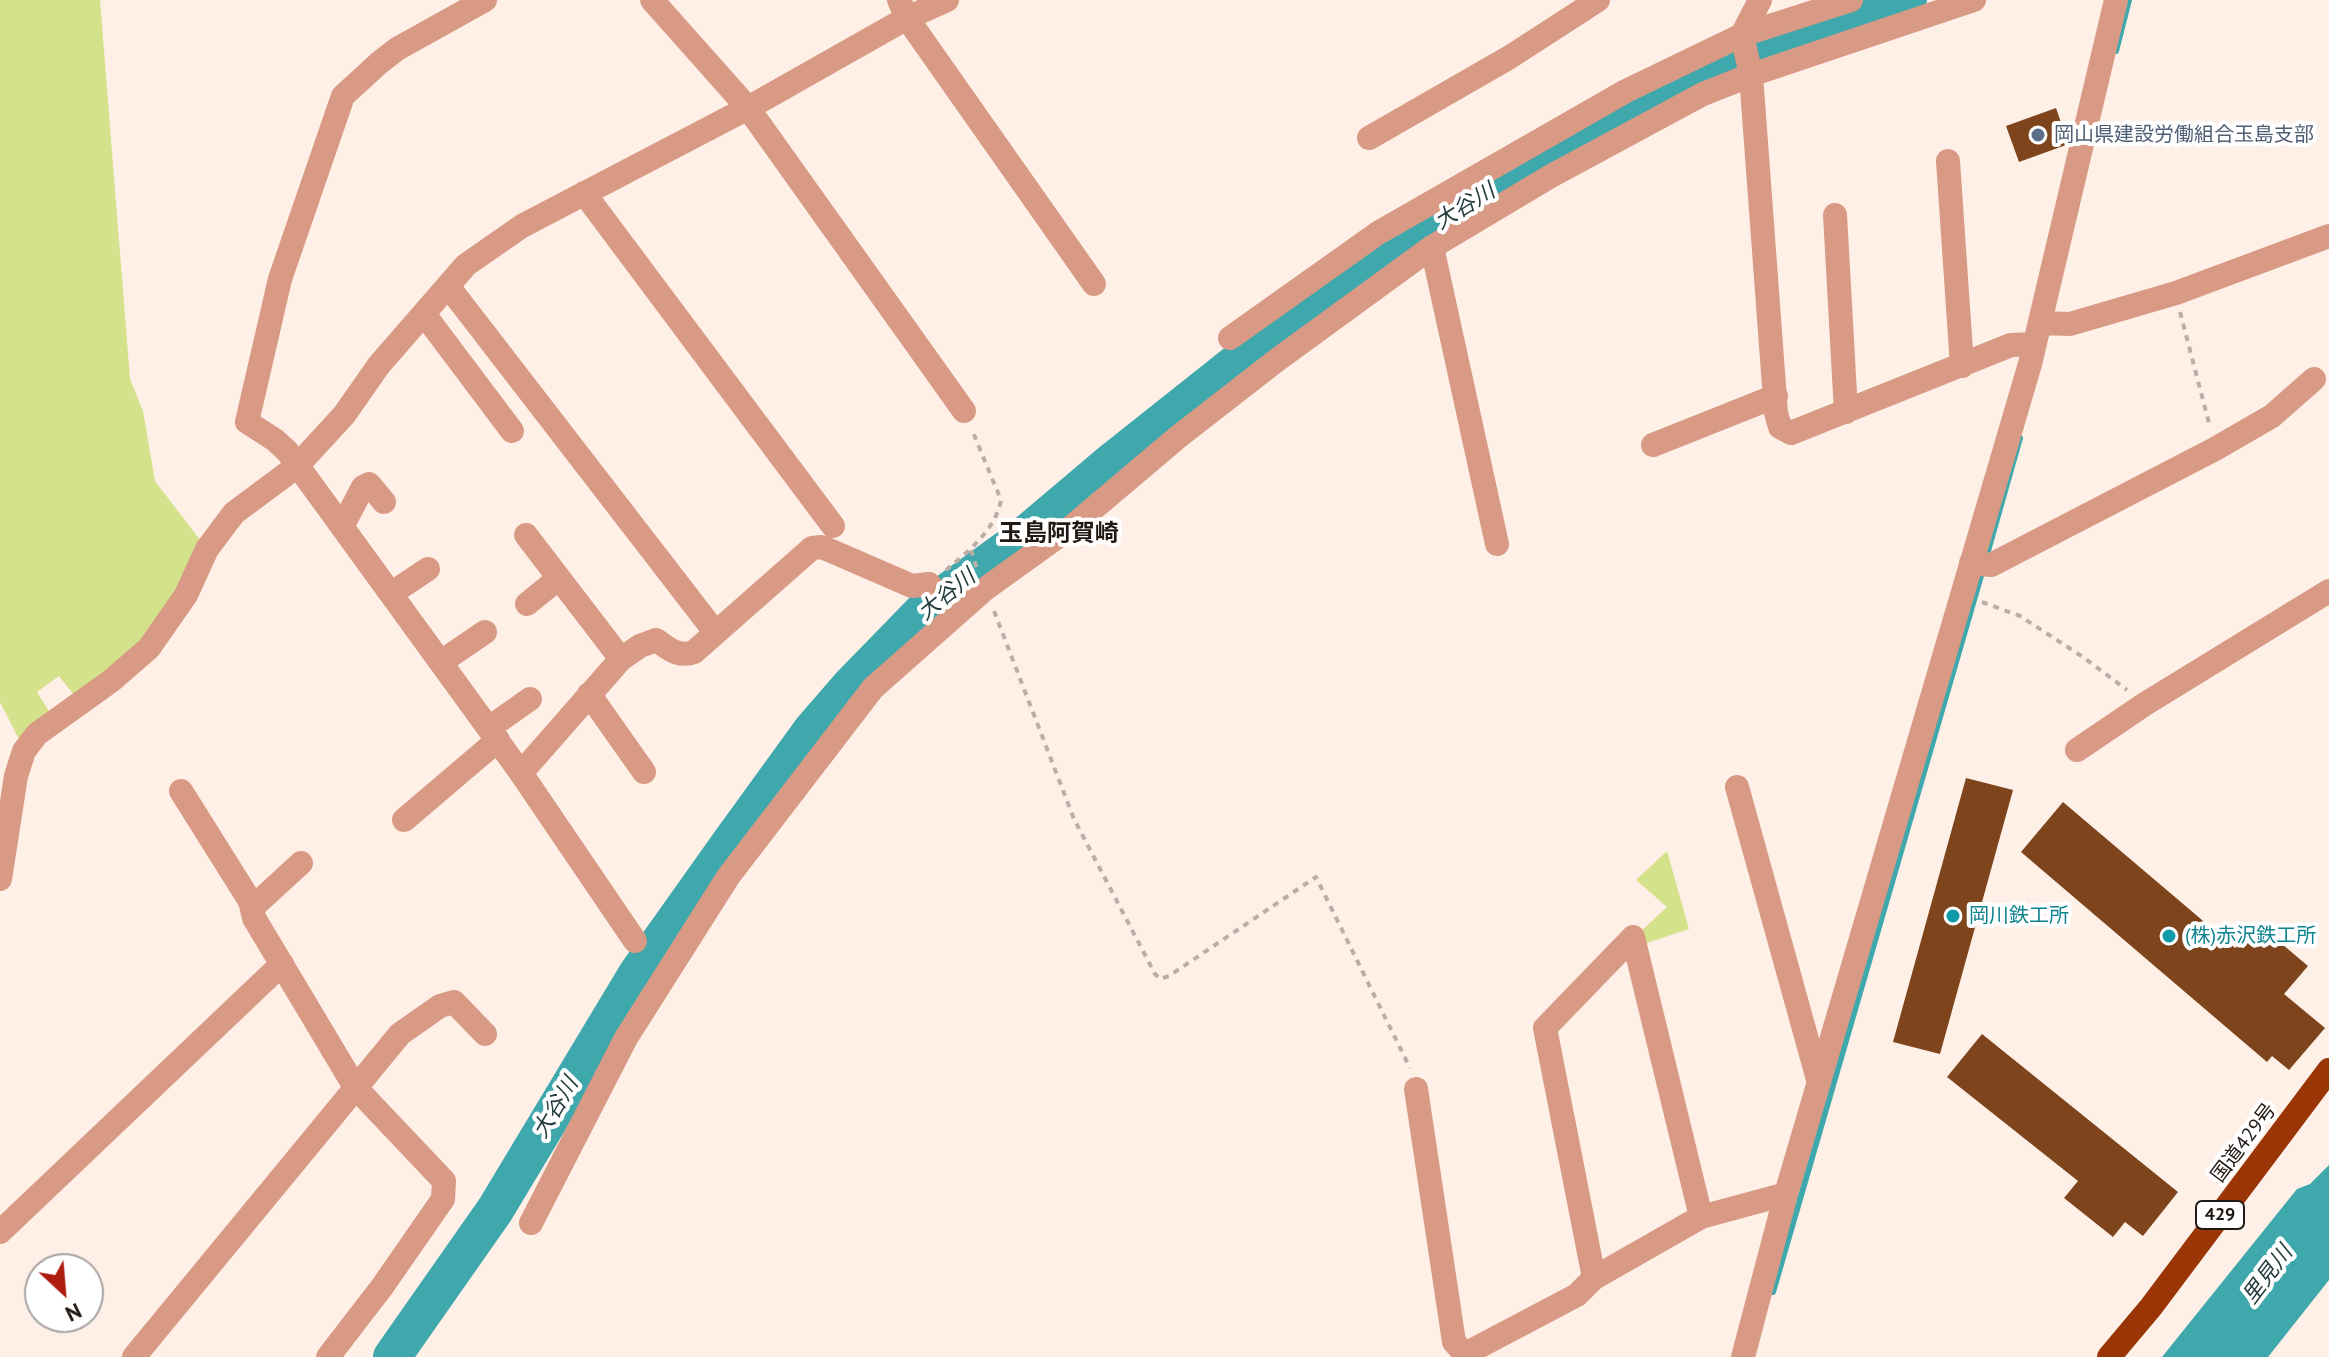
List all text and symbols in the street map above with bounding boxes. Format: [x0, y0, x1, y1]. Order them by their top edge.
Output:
place label: 岡山県建設労働組合玉島支部 [2054, 123, 2314, 147]
marker: 岡山県建設労働組合玉島支部 [2029, 126, 2047, 144]
water label: 大谷川 [1430, 178, 1500, 236]
district label: 玉島阿賀崎 [999, 520, 1119, 548]
water label: 大谷川 [913, 564, 981, 626]
place label: 岡川鉄工所 [1969, 904, 2069, 928]
marker: 岡川鉄工所 [1944, 907, 1962, 925]
place label: (株)赤沢鉄工所 [2185, 924, 2316, 948]
marker: (株)赤沢鉄工所 [2160, 927, 2178, 945]
water label: 大谷川 [528, 1073, 584, 1143]
street label: 国道429号 [2207, 1099, 2281, 1187]
road number: 429 [2196, 1201, 2244, 1229]
water label: 里見川 [2238, 1241, 2298, 1309]
north arrow [24, 1253, 104, 1333]
text: N [61, 1297, 86, 1329]

